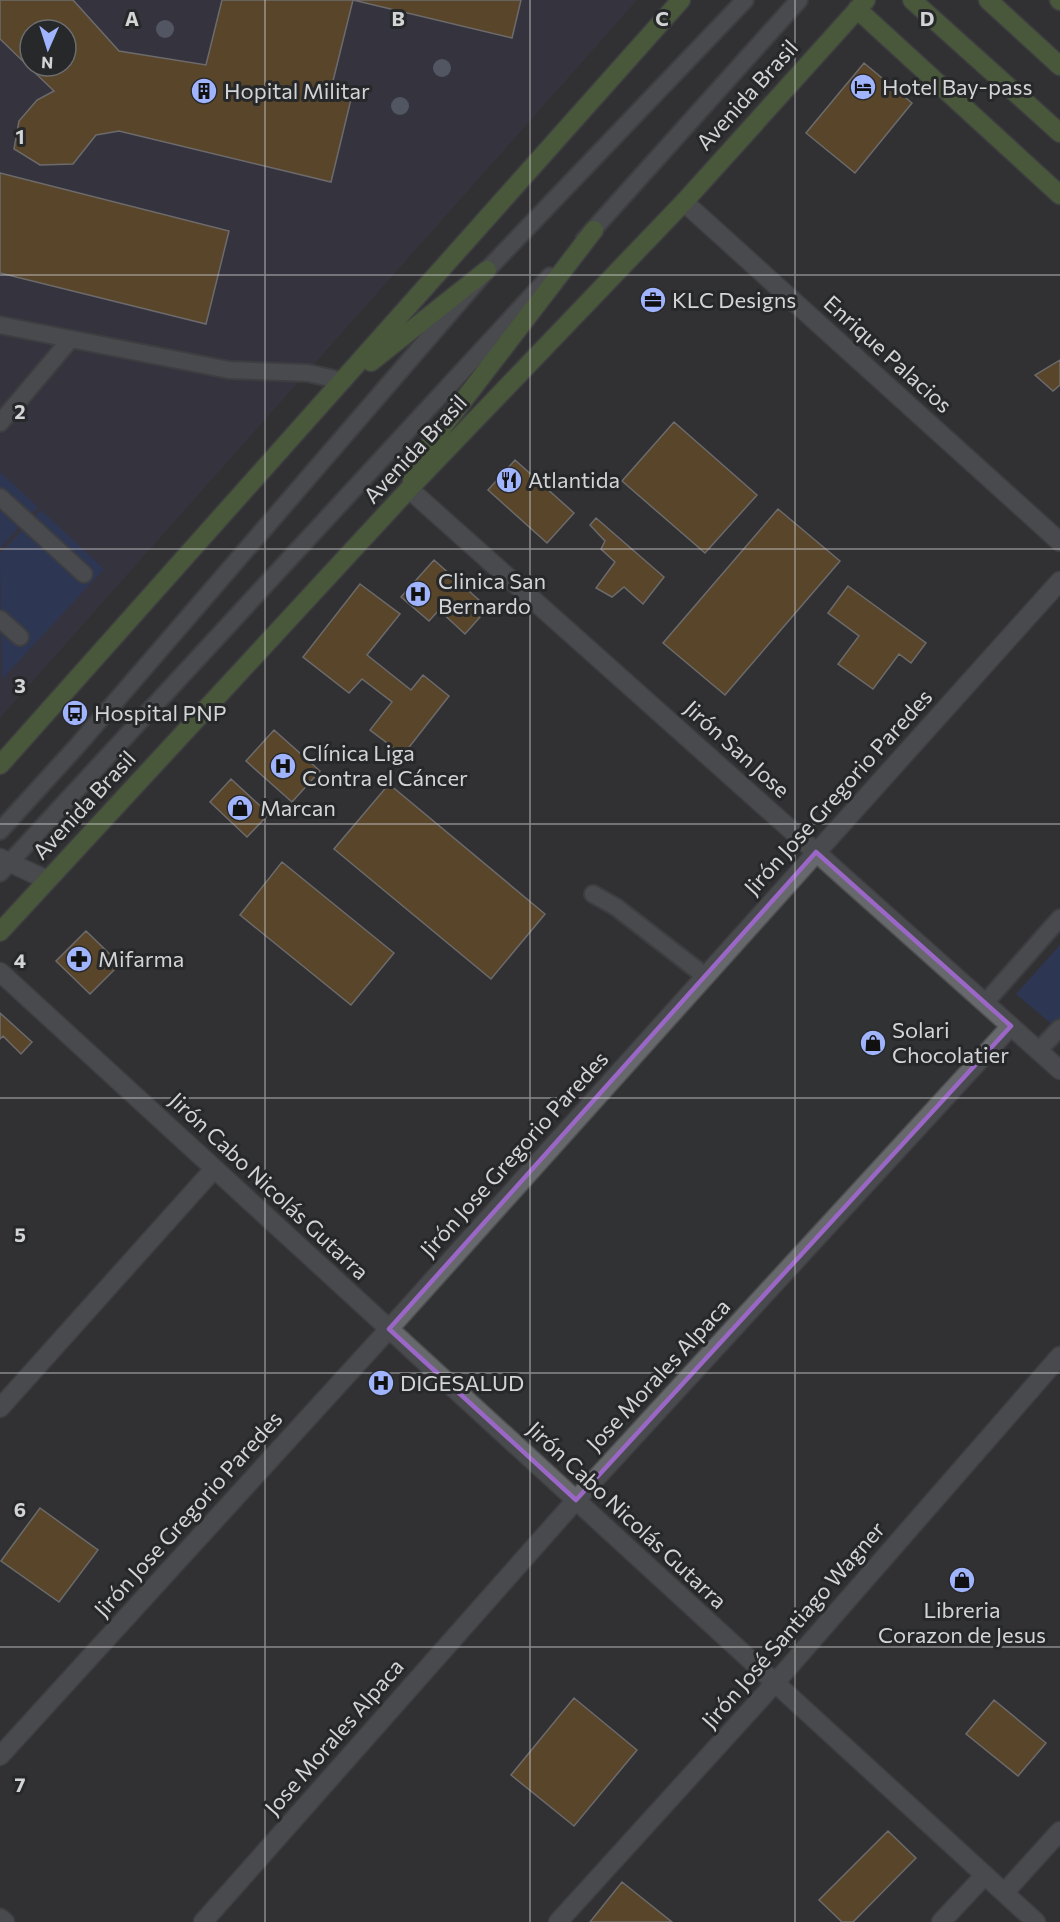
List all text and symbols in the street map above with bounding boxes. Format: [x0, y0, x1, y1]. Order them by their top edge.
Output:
text: A [125, 6, 139, 30]
text: B [391, 6, 405, 30]
text: C [655, 6, 669, 30]
text: D [920, 6, 934, 30]
north arrow [18, 18, 78, 78]
street label: Avenida Brasil [690, 34, 803, 155]
text: N [41, 54, 54, 73]
hotel icon: Hotel Bay-pass [848, 72, 878, 102]
place label: Hotel Bay-pass [882, 73, 1032, 100]
building icon: Hopital Militar [189, 76, 219, 106]
place label: Hopital Militar [224, 77, 370, 104]
text: 1 [15, 124, 25, 148]
office icon: KLC Designs [638, 285, 668, 315]
place label: KLC Designs [672, 286, 796, 313]
street label: Enrique Palacios [819, 289, 958, 418]
street label: Avenida Brasil [357, 389, 472, 509]
text: 2 [14, 399, 26, 423]
restaurant icon: Atlantida [494, 465, 524, 495]
place label: Atlantida [528, 466, 620, 493]
place label: Clinica San Bernardo [438, 567, 546, 619]
hospital icon: Clinica San Bernardo [403, 579, 433, 609]
text: 3 [14, 673, 26, 697]
street label: Jirón Jose Gregorio Paredes [738, 683, 937, 900]
street label: Jirón San Jose [679, 694, 796, 803]
bus stop icon: Hospital PNP [60, 698, 90, 728]
place label: Hospital PNP [94, 699, 227, 726]
place label: Clínica Liga Contra el Cáncer [302, 739, 468, 791]
street label: Avenida Brasil [26, 745, 141, 865]
hospital icon: Clínica Liga Contra el Cáncer [268, 751, 298, 781]
shop icon: Marcan [225, 793, 255, 823]
place label: Marcan [260, 794, 336, 821]
pharmacy icon: Mifarma [64, 944, 94, 974]
place label: Mifarma [98, 945, 184, 972]
text: 4 [14, 948, 26, 972]
place label: Solari Chocolatier [892, 1016, 1009, 1068]
shop icon: Solari Chocolatier [858, 1028, 888, 1058]
street label: Jirón Jose Gregorio Paredes [414, 1045, 613, 1262]
street label: Jirón Cabo Nicolás Gutarra [164, 1086, 375, 1285]
text: 5 [14, 1222, 26, 1246]
street label: Jose Morales Alpaca [580, 1293, 735, 1456]
hospital icon: DIGESALUD [366, 1368, 396, 1398]
place label: DIGESALUD [400, 1369, 524, 1396]
street label: Jirón Jose Gregorio Paredes [88, 1405, 287, 1622]
street label: Jirón Cabo Nicolás Gutarra [522, 1415, 733, 1614]
text: 6 [14, 1497, 26, 1521]
street label: Jirón José Santiago Wagner [695, 1515, 890, 1734]
shop icon: Libreria Corazon de Jesus [947, 1565, 977, 1595]
place label: Libreria Corazon de Jesus [878, 1596, 1046, 1648]
street label: Jose Morales Alpaca [258, 1653, 409, 1820]
text: 7 [15, 1772, 26, 1796]

